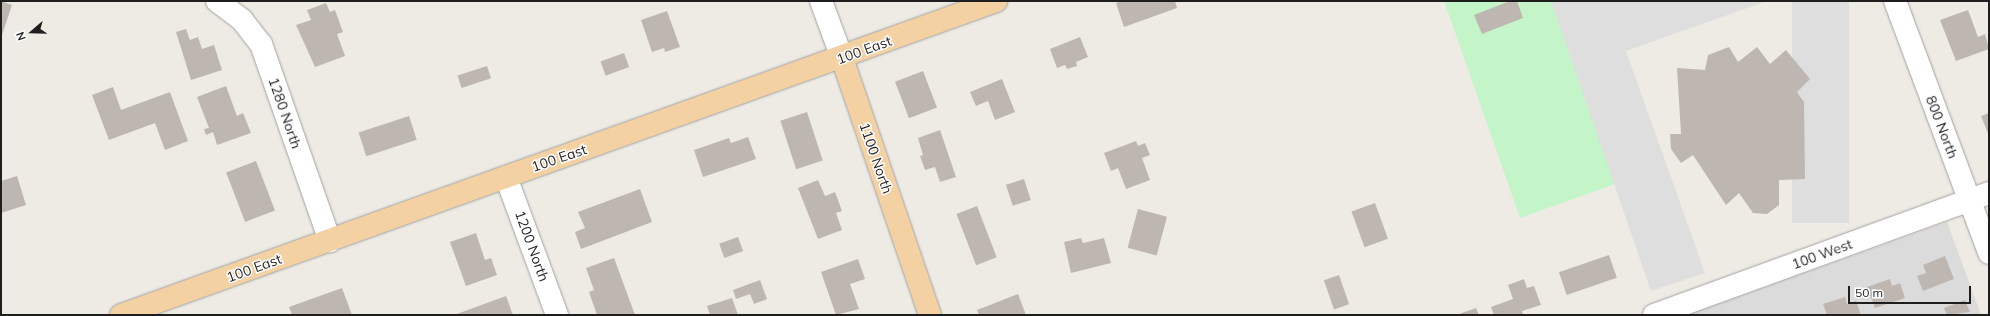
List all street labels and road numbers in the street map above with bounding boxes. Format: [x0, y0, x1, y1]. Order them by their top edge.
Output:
street label: 100 East [834, 32, 894, 68]
street label: 1280 North [265, 75, 305, 151]
street label: 800 North [1922, 93, 1962, 161]
street label: 1100 North [856, 120, 896, 196]
street label: 100 East [529, 141, 589, 175]
street label: 1200 North [511, 208, 553, 284]
street label: 100 West [1790, 235, 1854, 273]
street label: 100 East [224, 250, 284, 286]

